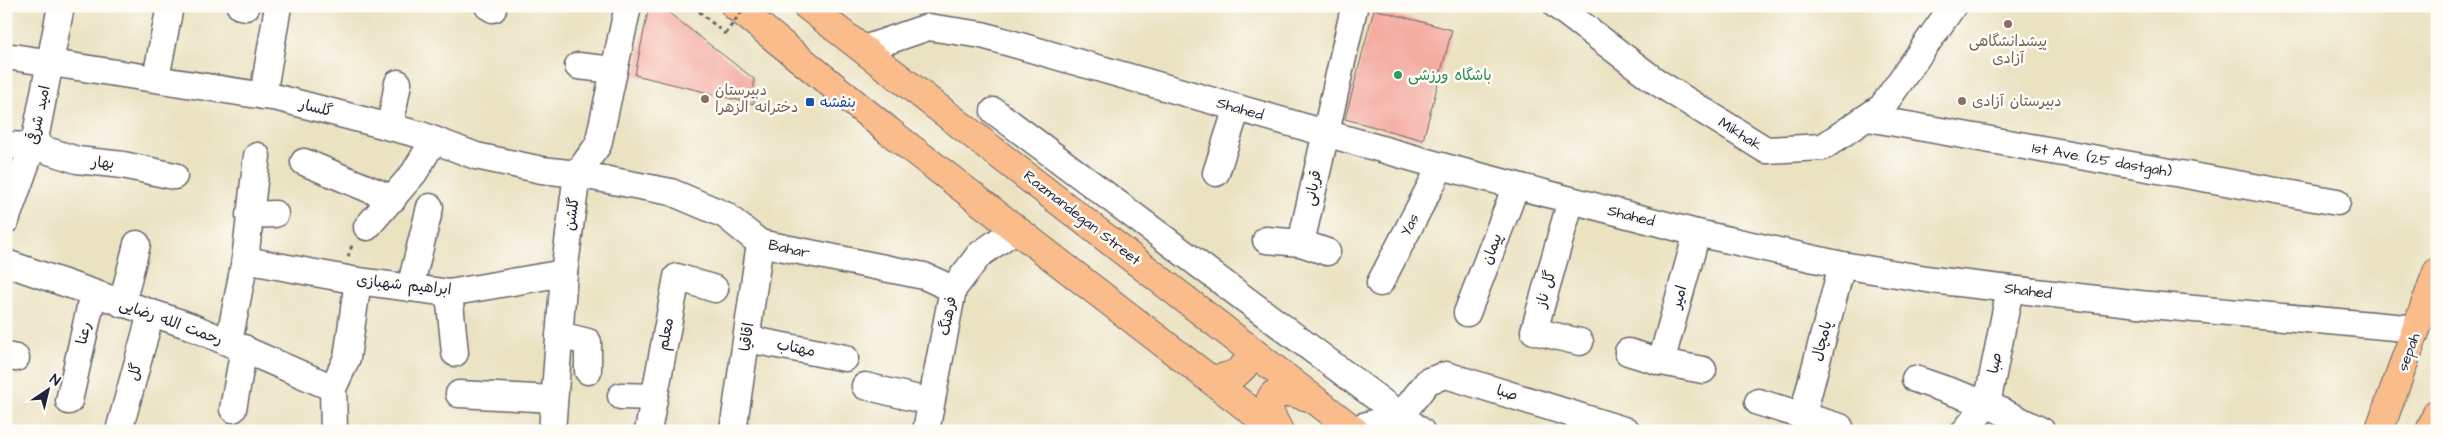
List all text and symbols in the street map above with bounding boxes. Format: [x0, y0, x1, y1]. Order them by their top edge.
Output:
marker: پیشدانشگاهی آزادی [2002, 18, 2014, 30]
place label: پیشدانشگاهی آزادی [1969, 31, 2047, 69]
place label: باشگاه ورزشی [1408, 65, 1492, 86]
marker: باشگاه ورزشی [1392, 69, 1404, 81]
place label: دبيرستان دخترانه الزهرا [715, 80, 798, 118]
street label: امید شرقی [22, 83, 56, 147]
place label: دبیرستان آزادی [1972, 91, 2062, 112]
place label: بنفشه [820, 92, 856, 113]
street label: Shahed [1214, 92, 1266, 126]
marker: دبيرستان دخترانه الزهرا [699, 93, 711, 105]
street label: گلسار [296, 94, 335, 122]
marker: دبیرستان آزادی [1956, 95, 1968, 107]
marker: بنفشه [804, 96, 816, 108]
street label: Mikhak [1714, 112, 1766, 156]
street label: 1st Ave. (25 dastgah) [2030, 137, 2174, 184]
street label: بهار [90, 151, 115, 174]
street label: Razmandegan Street [1018, 166, 1145, 271]
street label: قربانی [1299, 168, 1327, 208]
street label: گلشن [559, 196, 585, 232]
street label: Shahed [1605, 200, 1657, 232]
street label: Yas [1395, 209, 1425, 240]
street label: پیمان [1476, 230, 1508, 268]
street label: Bahar [766, 234, 812, 264]
street label: گل ناز [1530, 268, 1561, 311]
street label: ابراهیم شهبازی [355, 270, 453, 301]
street label: Shahed [2003, 278, 2053, 304]
street label: امیر [1665, 283, 1692, 313]
street label: رحمت الله رضایی [116, 294, 226, 350]
street label: فرهنگ [934, 294, 962, 338]
street label: معلم [653, 316, 680, 352]
street label: پامچال [1807, 318, 1837, 364]
street label: رعنا [71, 319, 97, 347]
street label: اقاقیا [735, 321, 759, 353]
street label: sepah [2392, 330, 2426, 374]
street label: مهتاب [775, 334, 817, 362]
street label: صبا [1983, 350, 2007, 376]
street label: گل [123, 361, 147, 383]
north arrow [22, 364, 72, 414]
text: N [46, 369, 64, 391]
street label: صبا [1494, 380, 1520, 406]

